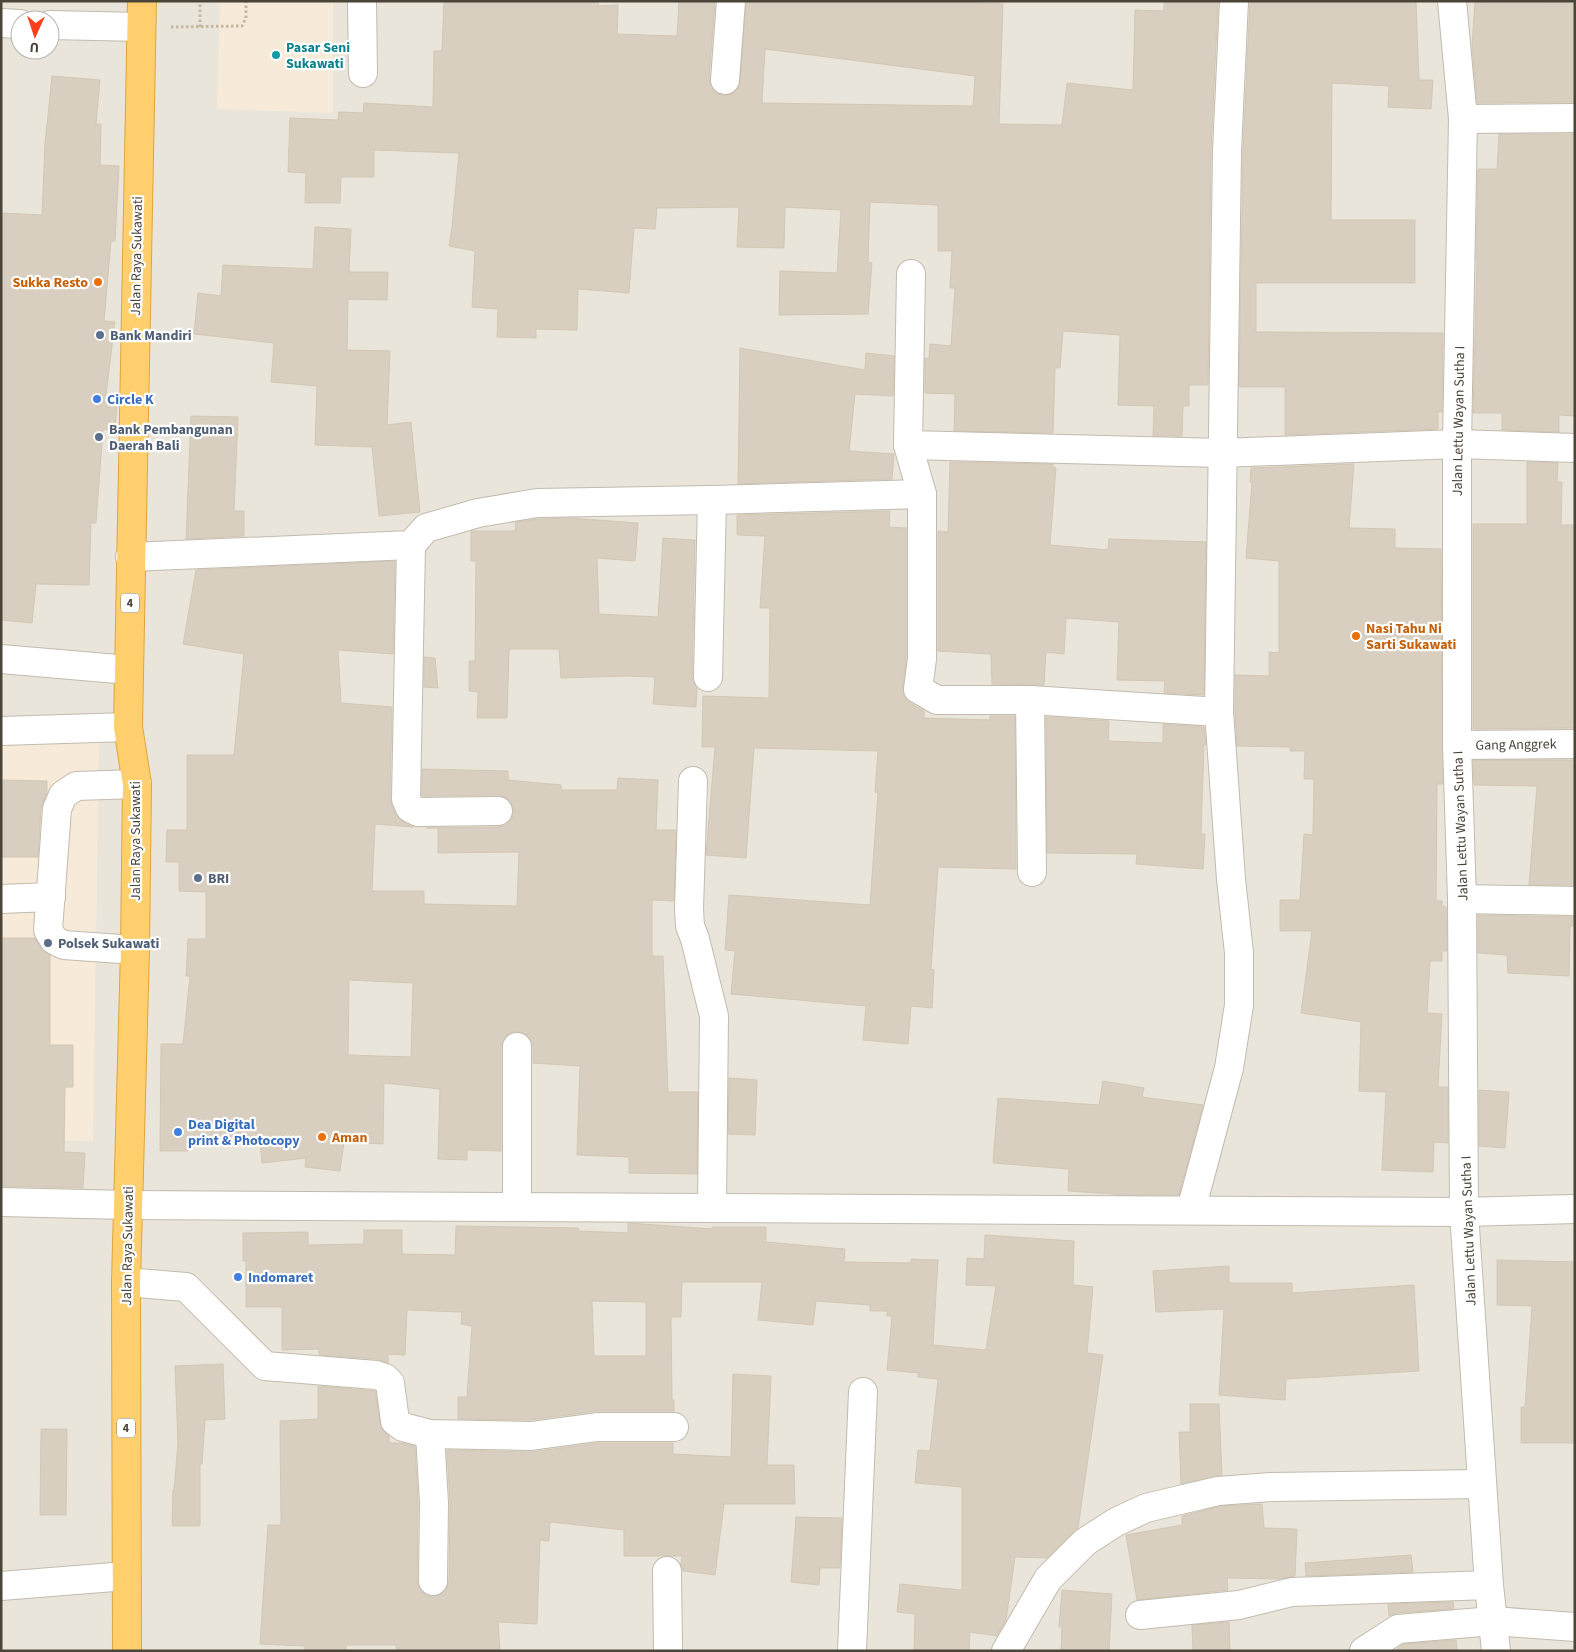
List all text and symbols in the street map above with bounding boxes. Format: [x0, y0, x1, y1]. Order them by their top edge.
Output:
north arrow [10, 10, 60, 60]
text: U [29, 37, 40, 57]
place label: Pasar Seni Sukawati [286, 38, 350, 74]
marker: Pasar Seni Sukawati [270, 49, 282, 61]
street label: Jalan Raya Sukawati [126, 196, 148, 316]
place label: Sukka Resto [12, 273, 88, 293]
marker: Sukka Resto [92, 276, 104, 288]
place label: Bank Mandiri [110, 326, 192, 346]
marker: Bank Mandiri [94, 329, 106, 341]
street label: Jalan Lettu Wayan Sutha I [1448, 346, 1470, 496]
place label: Circle K [107, 390, 154, 410]
marker: Circle K [91, 393, 103, 405]
place label: Bank Pembangunan Daerah Bali [109, 420, 233, 456]
marker: Bank Pembangunan Daerah Bali [93, 431, 105, 443]
road number: 4 [121, 594, 139, 612]
place label: Nasi Tahu Ni Sarti Sukawati [1366, 619, 1457, 655]
marker: Nasi Tahu Ni Sarti Sukawati [1350, 630, 1362, 642]
street label: Gang Anggrek [1475, 734, 1557, 756]
street label: Jalan Lettu Wayan Sutha I [1448, 750, 1474, 902]
street label: Jalan Raya Sukawati [126, 781, 146, 901]
place label: BRI [208, 869, 229, 889]
marker: BRI [192, 872, 204, 884]
place label: Polsek Sukawati [58, 934, 160, 954]
marker: Polsek Sukawati [42, 937, 54, 949]
place label: Dea Digital print & Photocopy [188, 1115, 300, 1151]
marker: Dea Digital print & Photocopy [172, 1126, 184, 1138]
place label: Aman [331, 1128, 367, 1148]
marker: Aman [316, 1131, 328, 1143]
street label: Jalan Lettu Wayan Sutha I [1456, 1155, 1482, 1307]
street label: Jalan Raya Sukawati [117, 1186, 139, 1306]
place label: Indomaret [248, 1268, 314, 1288]
marker: Indomaret [232, 1271, 244, 1283]
road number: 4 [117, 1419, 135, 1438]

